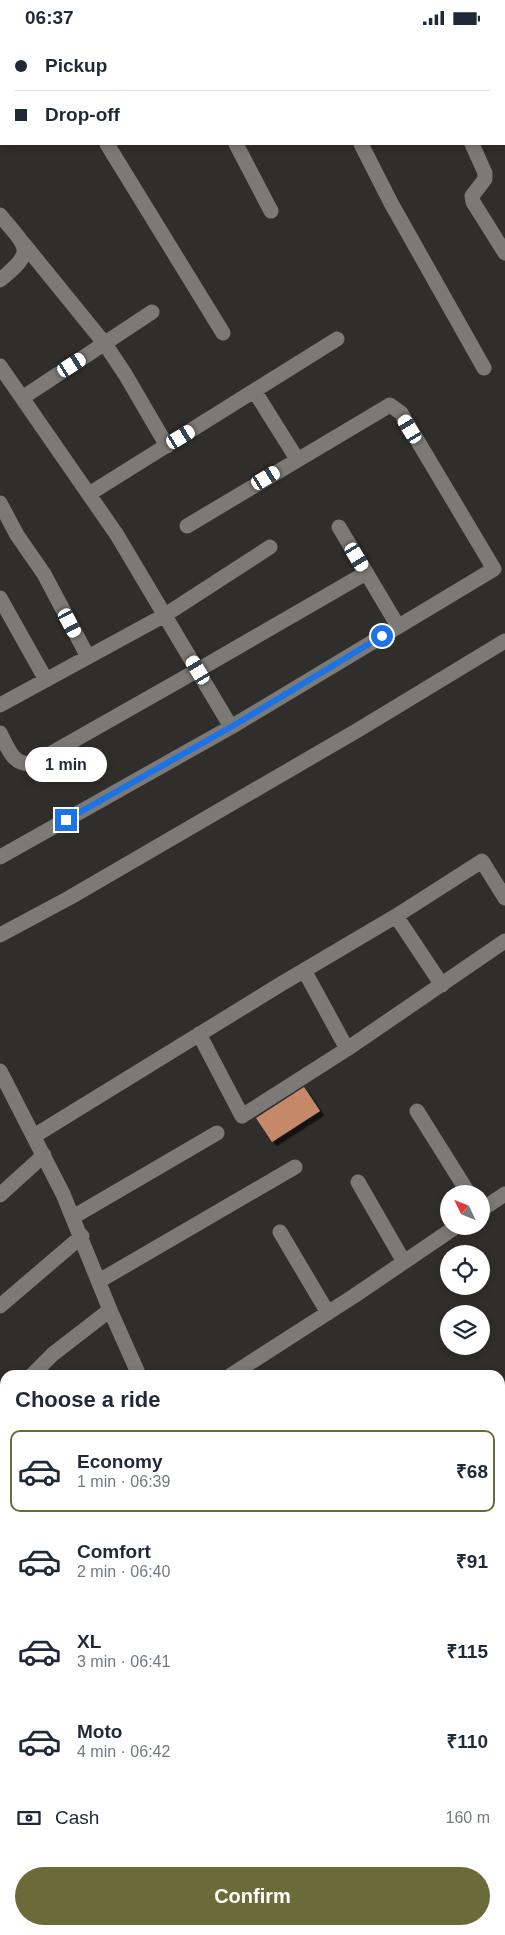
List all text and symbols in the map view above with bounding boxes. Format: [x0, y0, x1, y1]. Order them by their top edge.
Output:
text: 06:37 [25, 7, 74, 28]
text: Pickup [45, 55, 107, 76]
text: Drop-off [45, 104, 120, 125]
car [55, 351, 88, 379]
car [395, 412, 424, 446]
car [164, 423, 197, 451]
car [249, 464, 282, 492]
car [342, 540, 371, 574]
car [56, 606, 83, 640]
route start [371, 625, 393, 647]
car [183, 653, 212, 687]
callout: 1 min [25, 747, 107, 783]
text: 1 min [45, 756, 87, 773]
route end [55, 809, 77, 831]
north arrow [440, 1185, 490, 1235]
map controls [440, 1185, 490, 1355]
button: locate [440, 1245, 490, 1295]
button: layers [440, 1305, 490, 1355]
text: Choose a ride [15, 1387, 160, 1412]
icon: car [17, 1449, 62, 1494]
text: Economy [77, 1451, 163, 1472]
text: ₹68 [456, 1461, 488, 1482]
text: 1 min · 06:39 [77, 1473, 170, 1490]
icon: car [17, 1539, 62, 1584]
text: Comfort [77, 1541, 151, 1562]
text: ₹91 [456, 1551, 488, 1572]
text: 2 min · 06:40 [77, 1563, 170, 1580]
icon: car [17, 1629, 62, 1674]
text: XL [77, 1631, 101, 1652]
text: ₹115 [446, 1641, 488, 1662]
text: 3 min · 06:41 [77, 1653, 170, 1670]
icon: car [17, 1719, 62, 1764]
text: Moto [77, 1721, 122, 1742]
text: ₹110 [446, 1731, 488, 1752]
text: 4 min · 06:42 [77, 1743, 170, 1760]
icon: cash [15, 1804, 43, 1832]
text: Cash [55, 1807, 99, 1828]
text: 160 m [446, 1809, 490, 1826]
button: Confirm [15, 1867, 490, 1925]

